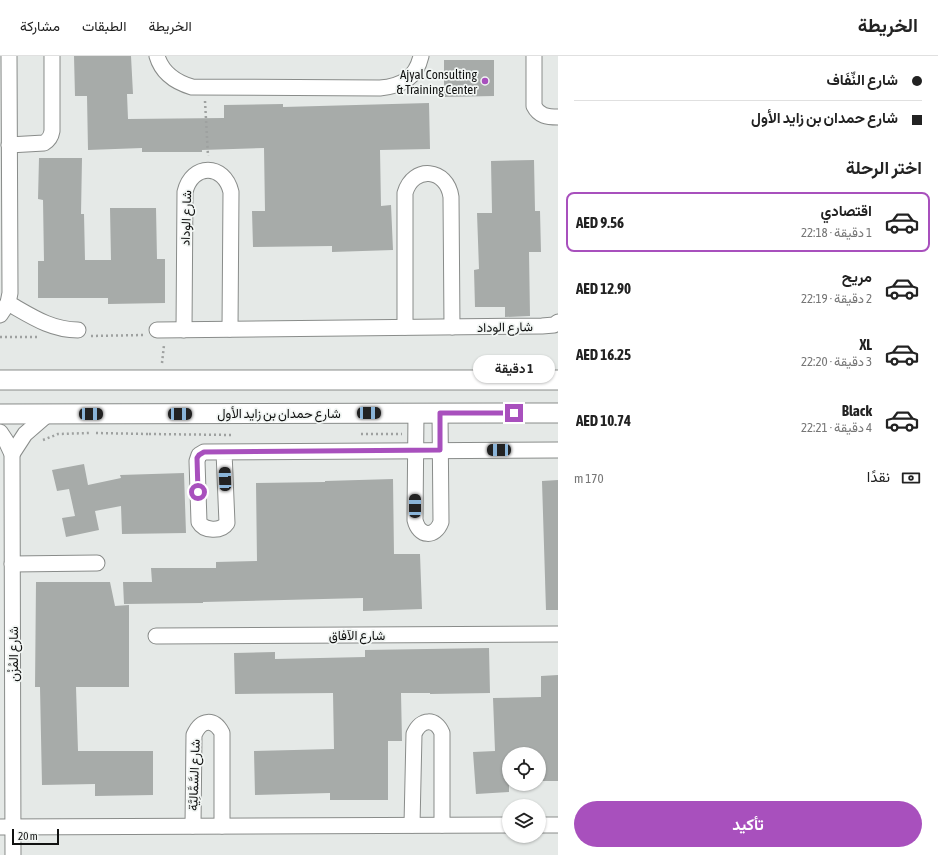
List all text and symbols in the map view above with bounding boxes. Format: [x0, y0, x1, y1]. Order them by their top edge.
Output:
text: الخريطة [858, 14, 918, 36]
text: مشاركة [20, 18, 60, 34]
text: الطبقات [82, 18, 126, 34]
text: الخريطة [148, 18, 192, 34]
place label: Ajyal Consulting & Training Center [397, 67, 477, 97]
text: شارع النِّفَاف [826, 71, 898, 88]
marker: Ajyal Consulting & Training Center [480, 76, 490, 86]
text: شارع حمدان بن زايد الأول [751, 109, 898, 126]
text: اختر الرحلة [846, 157, 922, 178]
street label: شارع الوداد [178, 190, 196, 246]
text: اقتصادي [820, 202, 872, 219]
icon: car [884, 204, 920, 240]
text: AED 9.56 [576, 214, 624, 231]
text: 1 دقيقة · 22:18 [801, 225, 872, 240]
text: مريح [842, 268, 872, 285]
icon: car [884, 270, 920, 306]
text: AED 12.90 [576, 280, 631, 297]
text: 2 دقيقة · 22:19 [801, 291, 872, 306]
street label: شارع الوداد [477, 319, 533, 337]
text: XL [859, 336, 872, 353]
icon: car [884, 336, 920, 372]
text: AED 16.25 [576, 346, 631, 363]
text: 3 دقيقة · 22:20 [801, 354, 872, 369]
callout: 1 دقيقة [473, 355, 555, 383]
text: 1 دقيقة [495, 361, 533, 376]
text: Black [842, 402, 872, 419]
icon: car [884, 402, 920, 438]
route end [505, 404, 523, 422]
street label: شارع حمدان بن زايد الأول [217, 406, 341, 423]
car [357, 407, 381, 419]
car [79, 408, 103, 420]
car [168, 408, 192, 420]
text: AED 10.74 [576, 412, 631, 429]
text: 4 دقيقة · 22:21 [801, 420, 872, 435]
car [487, 444, 511, 456]
car [219, 467, 231, 491]
icon: cash [900, 467, 922, 489]
text: نقدًا [867, 468, 890, 485]
text: 170 m [574, 471, 604, 486]
route start [189, 483, 207, 501]
car [409, 494, 421, 518]
street label: شارع المُزْن [6, 626, 23, 682]
street label: شارع الآفاق [329, 628, 385, 645]
street label: شارع السَّمَّالِيَّة [185, 739, 205, 811]
map controls [502, 747, 546, 843]
button: locate [502, 747, 546, 791]
button: layers [502, 799, 546, 843]
button: تأكيد [574, 801, 922, 847]
scale bar [12, 827, 59, 846]
text: 20 m [18, 830, 38, 842]

